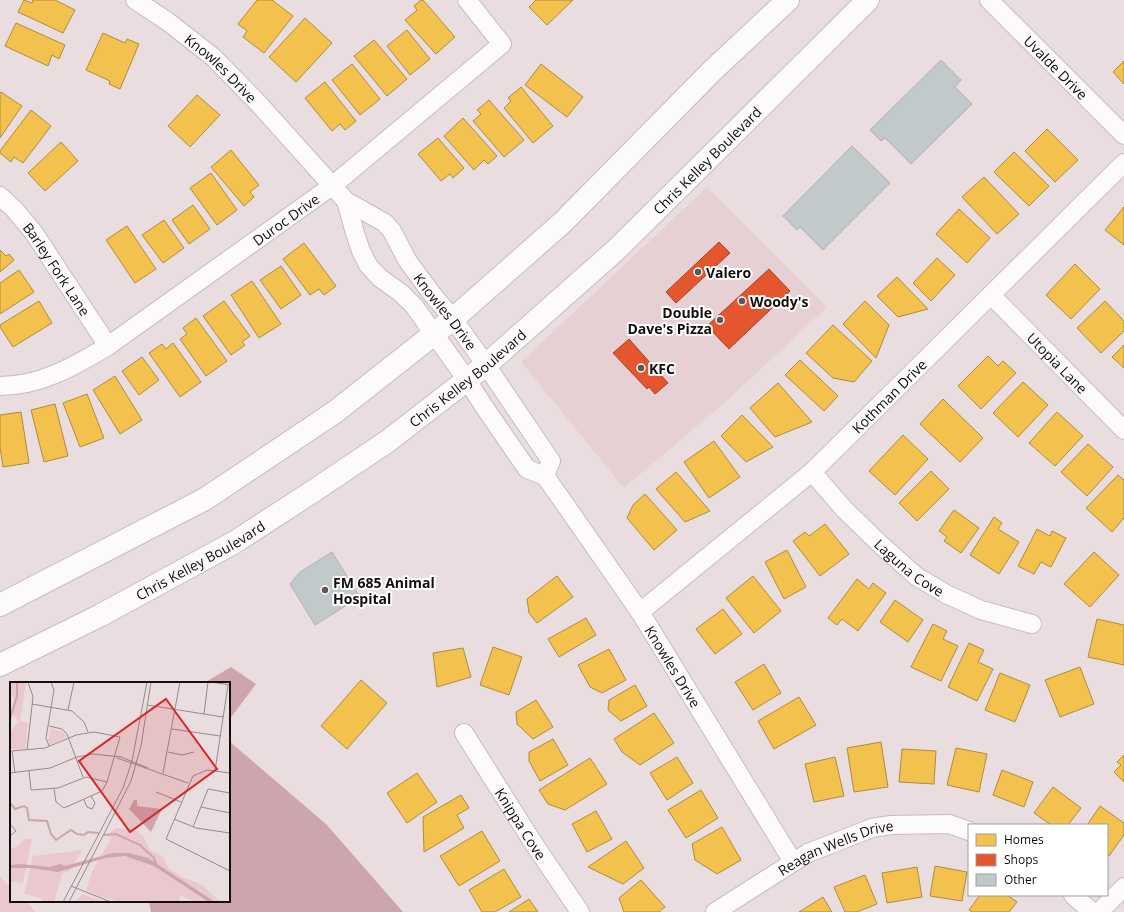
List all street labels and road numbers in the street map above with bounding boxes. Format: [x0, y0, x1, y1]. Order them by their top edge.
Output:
street label: Knowles Drive [181, 29, 262, 106]
street label: Uvalde Drive [1020, 31, 1092, 103]
street label: Chris Kelley Boulevard [648, 102, 765, 218]
street label: Duroc Drive [249, 189, 323, 249]
street label: Barley Fork Lane [19, 218, 95, 319]
street label: Knowles Drive [410, 269, 482, 354]
street label: Chris Kelley Boulevard [405, 325, 530, 431]
street label: Utopia Lane [1023, 328, 1092, 397]
street label: Kothman Drive [847, 355, 930, 437]
street label: Chris Kelley Boulevard [132, 516, 268, 604]
street label: Laguna Cove [871, 535, 948, 600]
street label: Knowles Drive [641, 622, 706, 711]
street label: Knippa Cove [491, 784, 551, 863]
street label: Reagan Wells Drive [774, 815, 895, 879]

